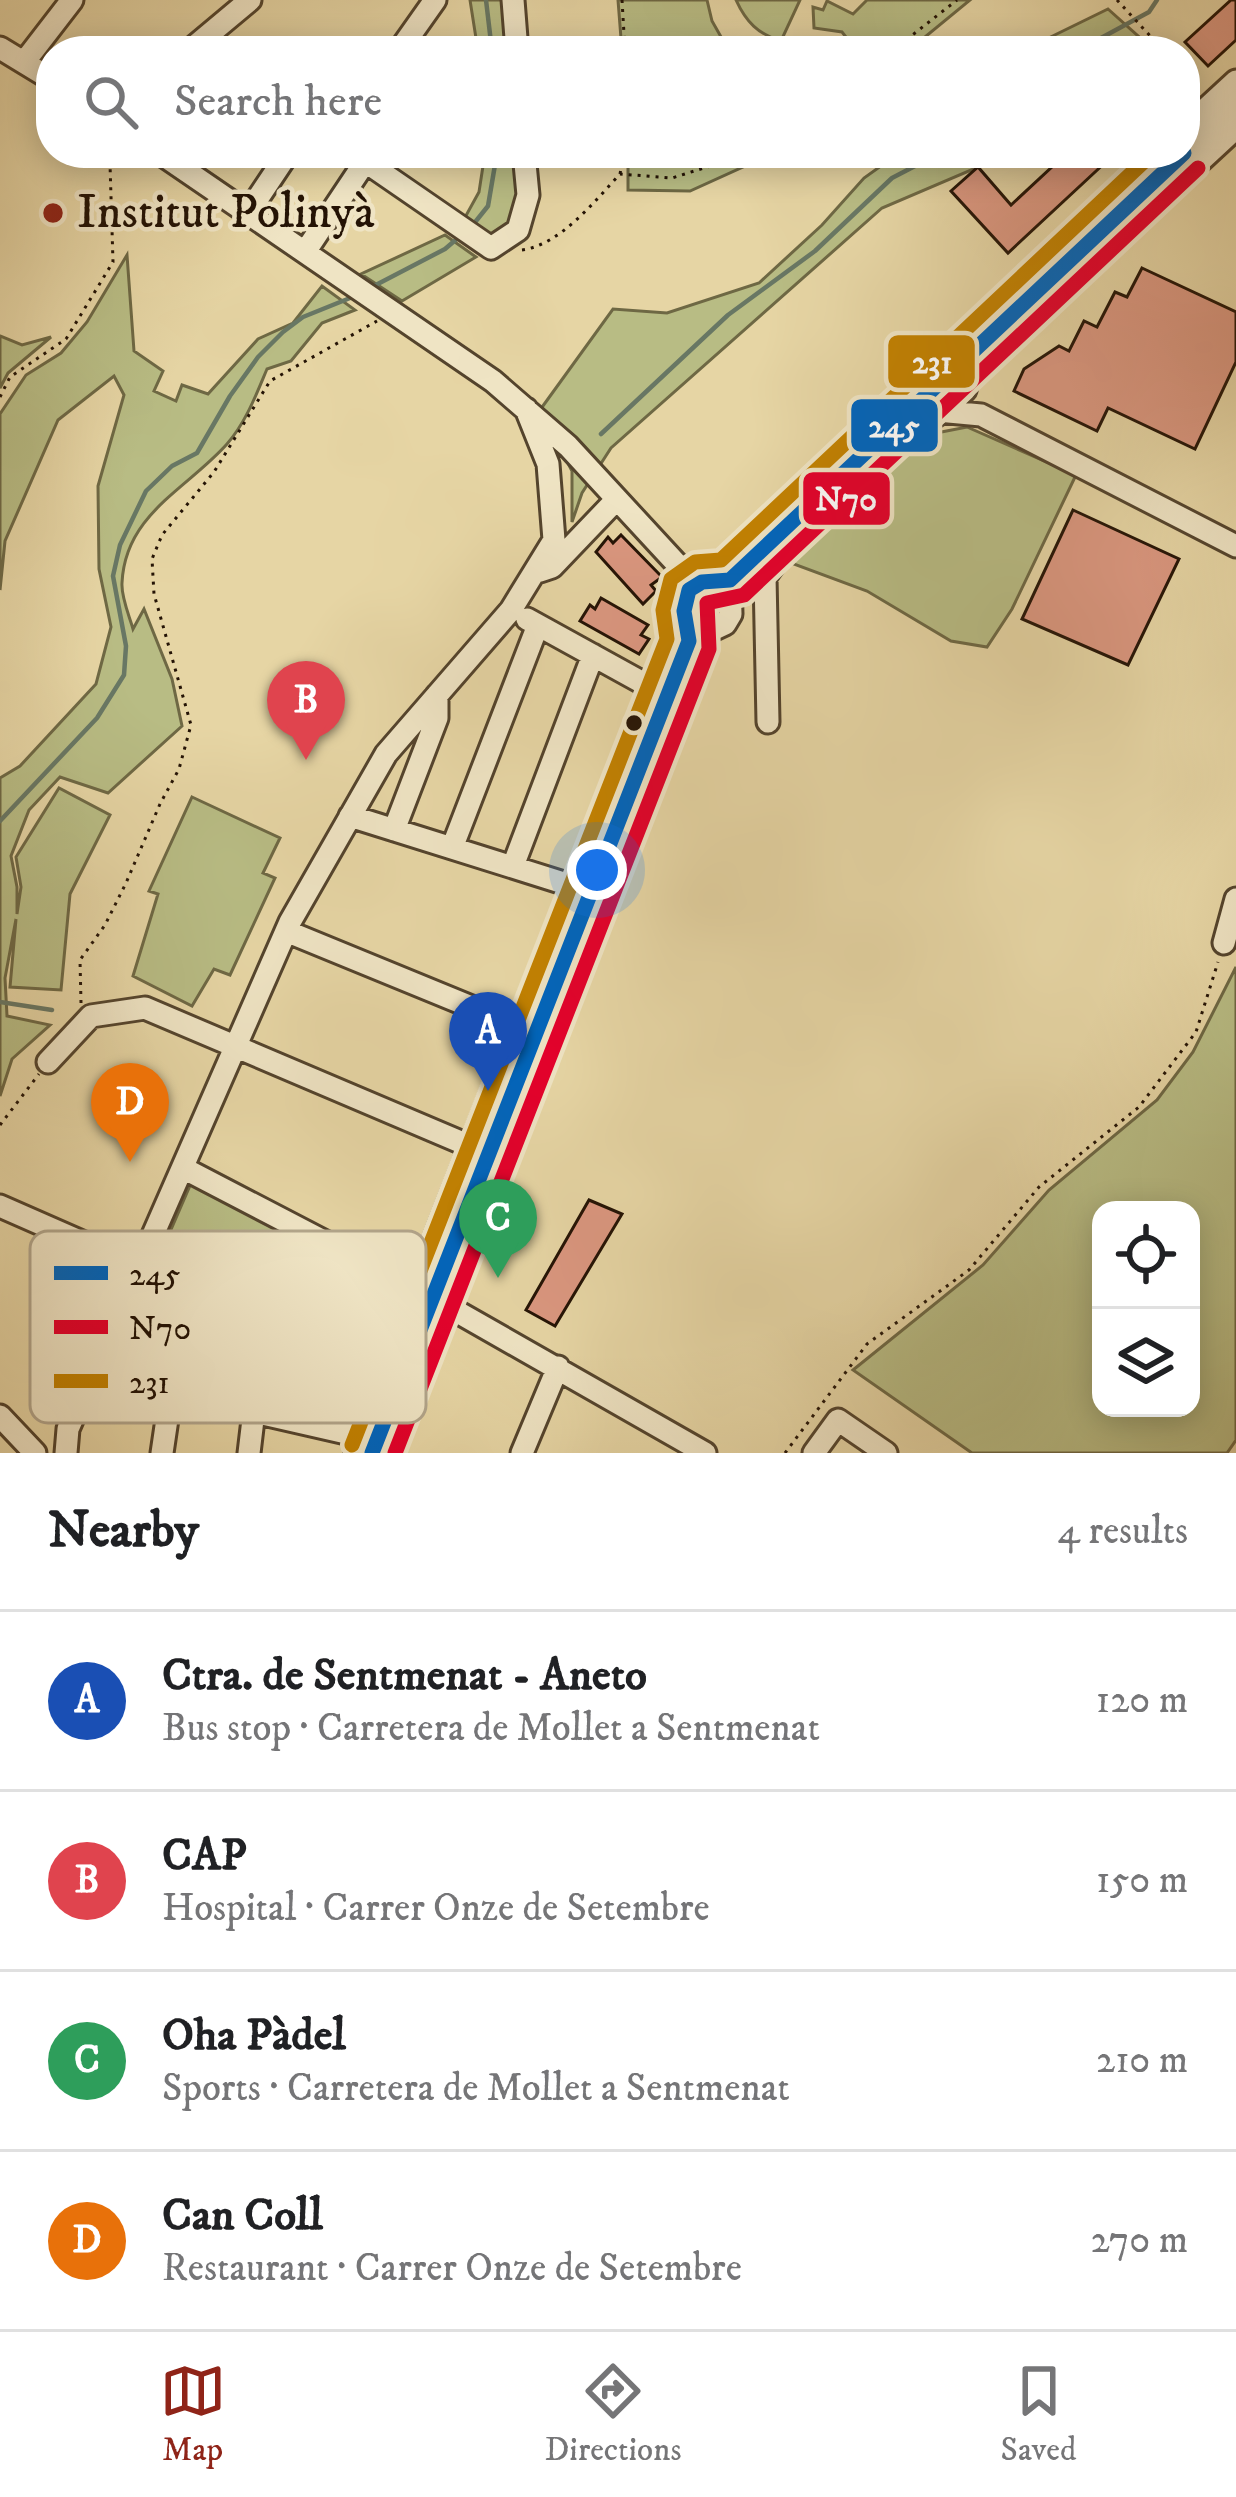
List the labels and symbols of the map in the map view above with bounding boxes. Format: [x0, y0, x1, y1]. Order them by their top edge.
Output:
place label: Institut Polinyà [77, 183, 375, 243]
marker: Institut Polinyà [40, 200, 66, 226]
line badge: 231 [886, 333, 977, 390]
text: 231 [912, 343, 952, 384]
line badge: 245 [849, 397, 940, 454]
text: 245 [868, 407, 920, 448]
line badge: N70 [801, 470, 892, 527]
text: N70 [815, 480, 877, 521]
pin: B [267, 661, 345, 760]
unlabelled marker [623, 712, 645, 734]
your location [567, 840, 627, 900]
pin: A [449, 992, 527, 1091]
pin: D [91, 1063, 169, 1162]
pin: C [459, 1179, 537, 1278]
legend [30, 1231, 426, 1423]
text: 245 [129, 1255, 180, 1296]
text: N70 [129, 1309, 191, 1350]
text: 231 [129, 1363, 170, 1404]

